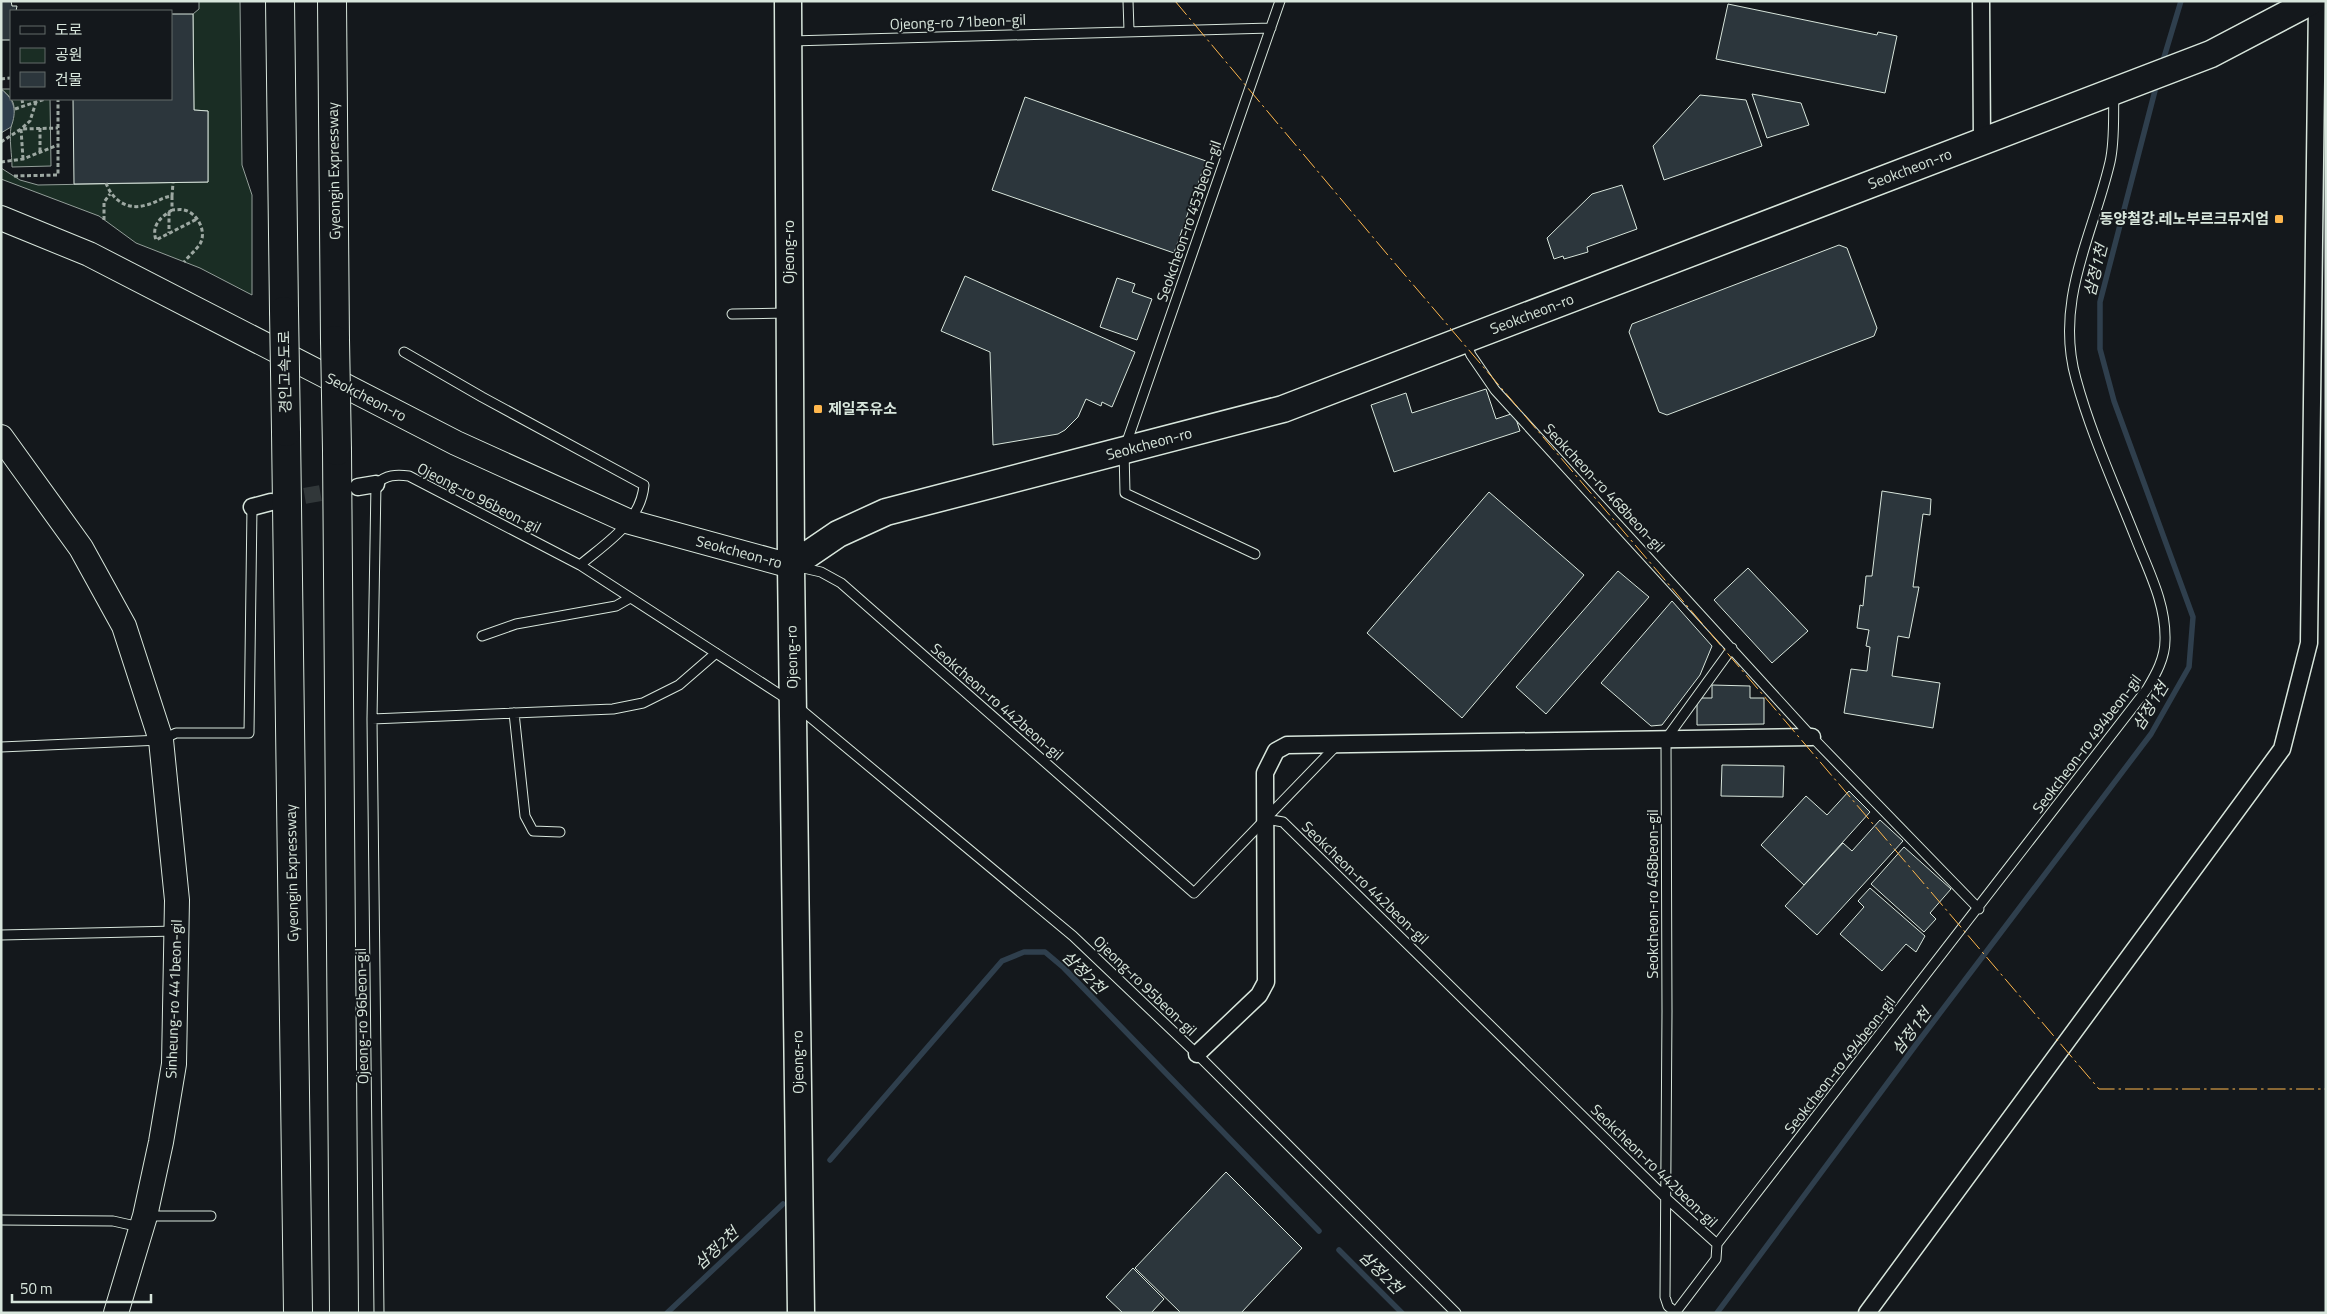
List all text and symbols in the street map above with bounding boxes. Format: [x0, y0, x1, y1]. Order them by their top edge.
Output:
street label: Ojeong-ro 71beon-gil [889, 8, 1027, 35]
legend [10, 10, 172, 100]
text: 도로 [55, 18, 83, 41]
text: 공원 [55, 43, 83, 66]
text: 건물 [55, 68, 83, 91]
street label: Gyeongin Expressway [321, 102, 346, 240]
street label: Seokcheon-ro 453beon-gil [1150, 137, 1227, 305]
street label: Seokcheon-ro [1864, 142, 1955, 195]
place label: 동양철강.레노부르크뮤지엄 [2100, 207, 2269, 230]
marker: 동양철강.레노부르크뮤지엄 [2273, 213, 2285, 225]
street label: Ojeong-ro [777, 220, 800, 284]
water label: 삼정1천 [2077, 239, 2114, 299]
street label: Seokcheon-ro [1486, 287, 1577, 340]
street label: 경인고속도로 [272, 330, 297, 414]
street label: Seokcheon-ro [322, 366, 411, 427]
place label: 제일주유소 [828, 397, 897, 420]
marker: 제일주유소 [812, 403, 824, 415]
street label: Seokcheon-ro 468beon-gil [1538, 418, 1670, 557]
street label: Seokcheon-ro [1103, 421, 1195, 466]
street label: Ojeong-ro 96beon-gil [413, 456, 545, 539]
street label: Seokcheon-ro [694, 529, 785, 574]
street label: Ojeong-ro [779, 625, 804, 689]
street label: Seokcheon-ro 442beon-gil [926, 637, 1069, 766]
street label: Seokcheon-ro 494beon-gil [2026, 669, 2147, 818]
water label: 삼정1천 [2126, 675, 2175, 735]
street label: Gyeongin Expressway [279, 804, 304, 942]
street label: Seokcheon-ro 468beon-gil [1641, 809, 1664, 979]
street label: Seokcheon-ro 442beon-gil [1296, 816, 1434, 950]
street label: Sinheung-ro 441beon-gil [159, 919, 188, 1079]
street label: Ojeong-ro 95beon-gil [1088, 930, 1202, 1041]
water label: 삼정2천 [1057, 945, 1113, 1001]
street label: Ojeong-ro 96beon-gil [349, 948, 374, 1084]
street label: Seokcheon-ro 494beon-gil [1778, 991, 1901, 1138]
water label: 삼정1천 [1885, 1001, 1938, 1059]
street label: Ojeong-ro [785, 1030, 810, 1094]
street label: Seokcheon-ro 442beon-gil [1585, 1099, 1723, 1233]
water label: 삼정2천 [688, 1220, 745, 1275]
water label: 삼정2천 [1354, 1245, 1410, 1301]
scale bar [12, 1272, 151, 1304]
text: 50 m [20, 1277, 53, 1300]

